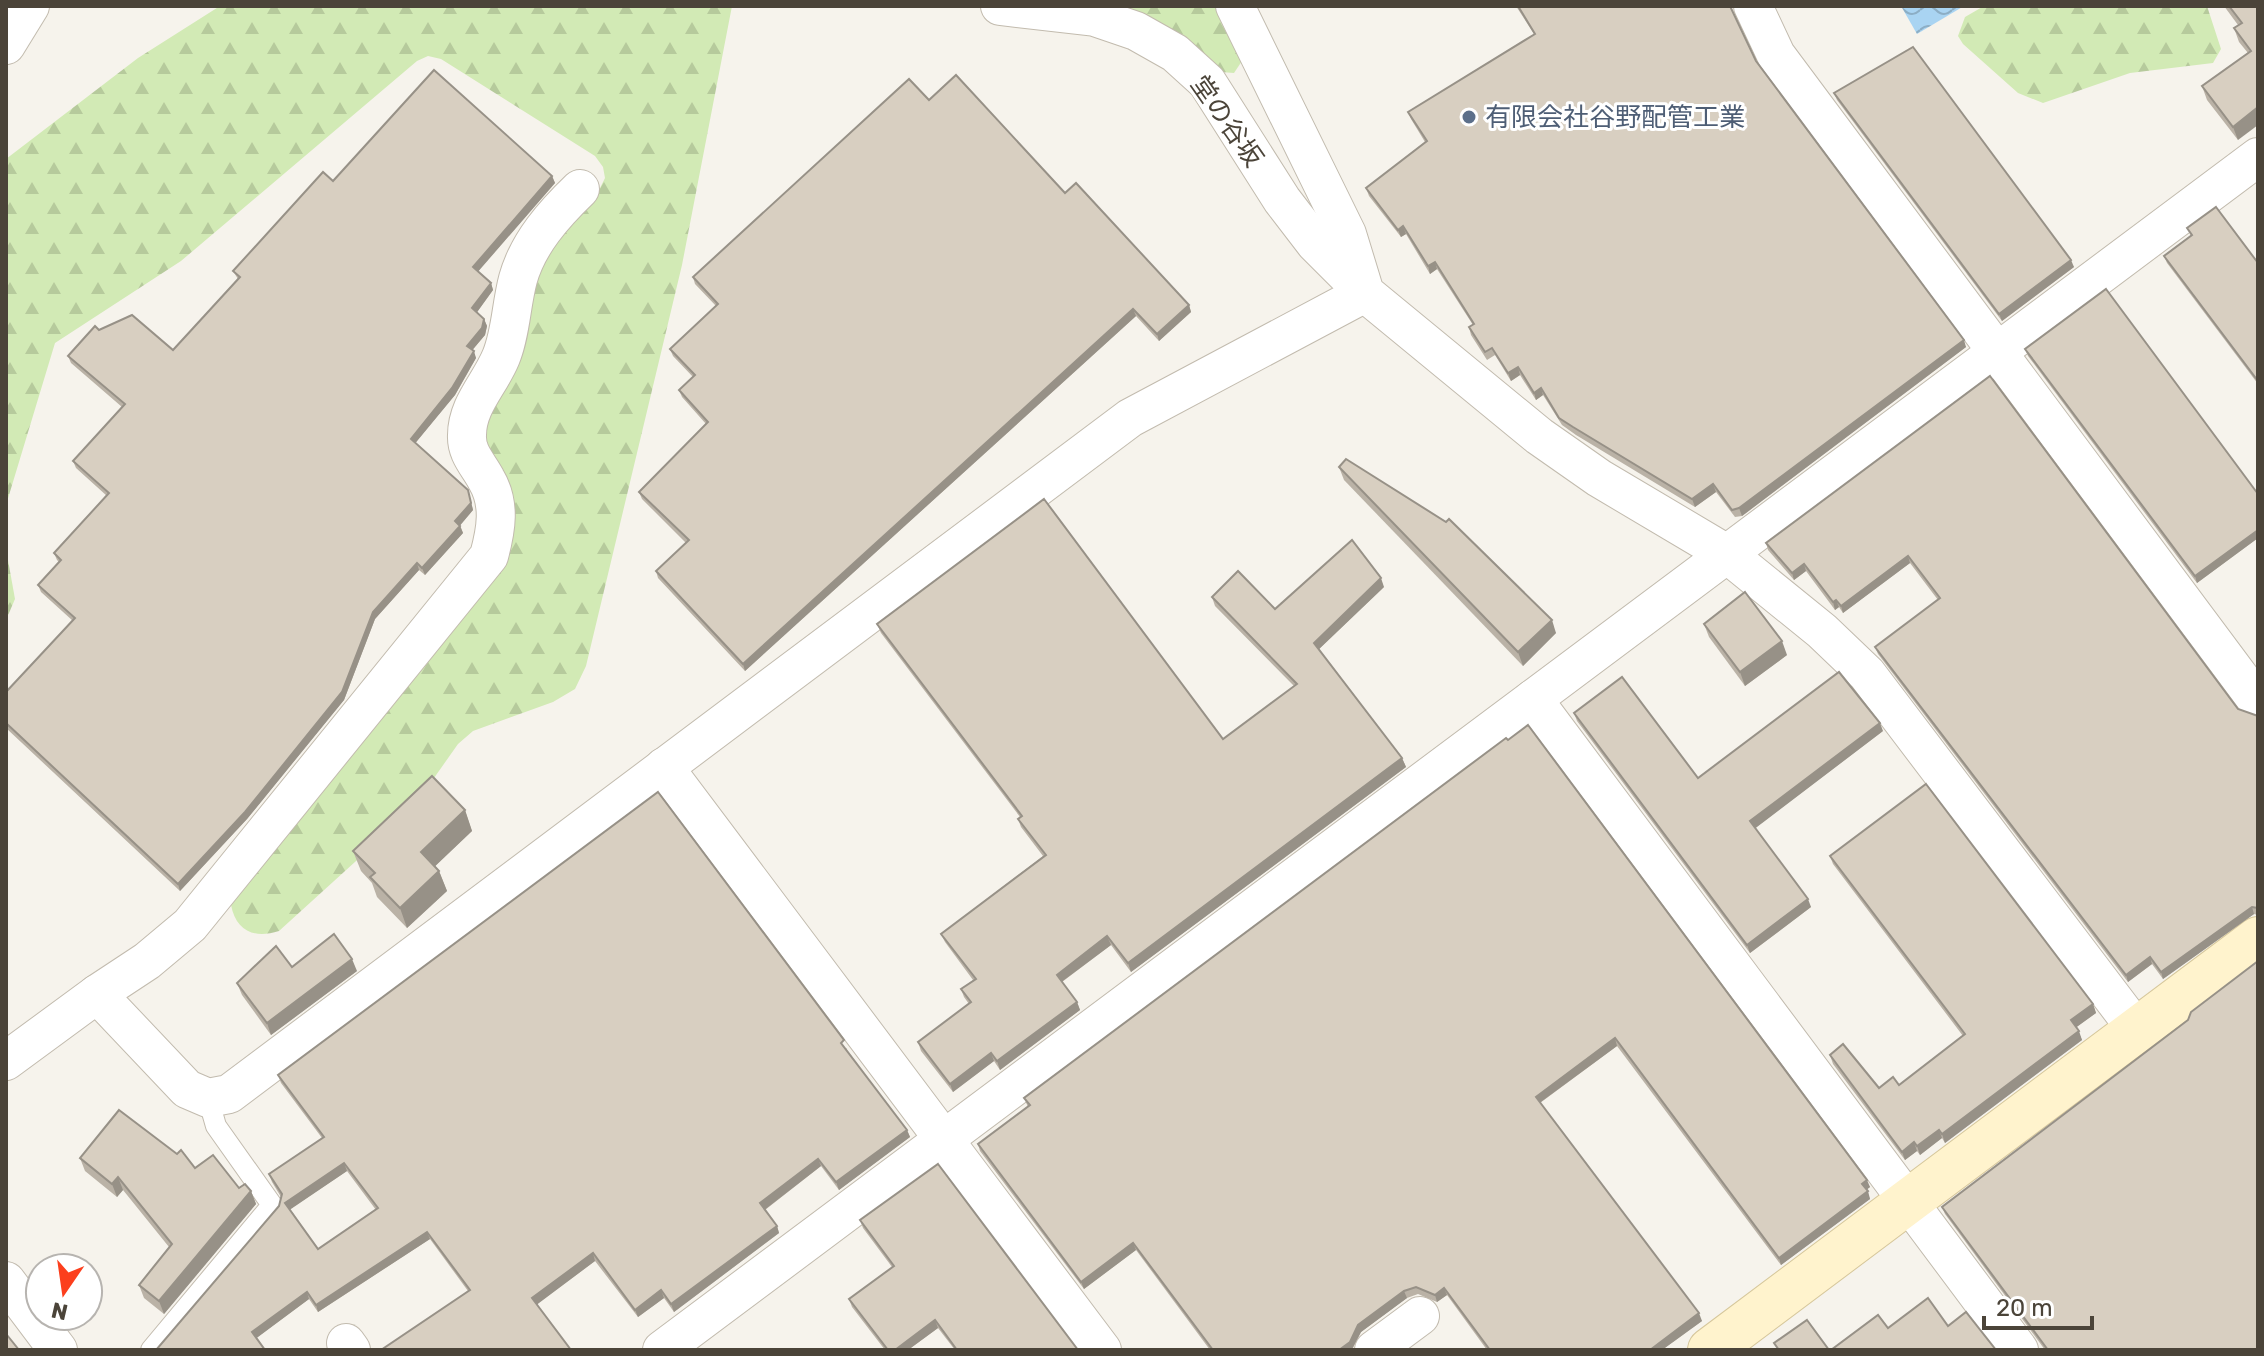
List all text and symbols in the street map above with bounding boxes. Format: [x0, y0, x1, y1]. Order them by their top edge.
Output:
street label: 堂の谷坂 [1184, 70, 1269, 173]
place label: 有限会社谷野配管工業 [1485, 102, 1745, 133]
marker: 有限会社谷野配管工業 [1460, 108, 1478, 126]
north arrow [24, 1252, 104, 1332]
scale bar [1984, 1280, 2092, 1330]
text: 20 m [1996, 1294, 2053, 1322]
text: N [49, 1296, 70, 1326]

